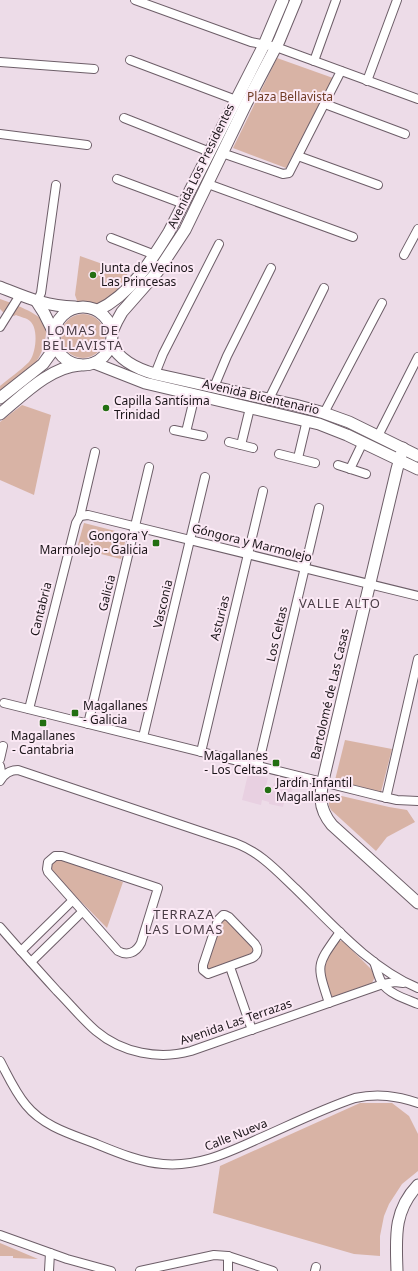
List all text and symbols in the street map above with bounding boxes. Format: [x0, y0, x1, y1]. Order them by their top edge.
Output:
park label: Plaza Bellavista [247, 88, 333, 105]
street label: Avenida Los Presidentes [163, 100, 238, 231]
place label: Junta de Vecinos Las Princesas [100, 259, 194, 290]
marker: Junta de Vecinos Las Princesas [88, 270, 98, 280]
district label: LOMAS DE BELLAVISTA [42, 321, 124, 354]
street label: Avenida Bicentenario [201, 375, 321, 418]
place label: Capilla Santísima Trinidad [114, 392, 210, 423]
marker: Capilla Santísima Trinidad [101, 403, 111, 413]
street label: Góngora y Marmolejo [190, 519, 314, 566]
place label: Gongora Y Marmolejo - Galicia [39, 527, 148, 558]
marker: Gongora Y Marmolejo - Galicia [151, 538, 161, 548]
street label: Galicia [94, 573, 119, 613]
street label: Vasconia [149, 578, 176, 630]
street label: Cantabria [26, 580, 55, 638]
street label: Asturias [206, 593, 233, 642]
district label: VALLE ALTO [299, 594, 381, 612]
street label: Los Celtas [262, 604, 291, 663]
street label: Bartolomé de Las Casas [306, 626, 353, 761]
place label: Magallanes - Galicia [83, 697, 148, 728]
marker: Magallanes - Galicia [70, 708, 80, 718]
marker: Magallanes - Cantabria [38, 718, 48, 728]
place label: Magallanes - Cantabria [11, 727, 76, 758]
place label: Magallanes - Los Celtas [203, 747, 268, 778]
marker: Magallanes - Los Celtas [271, 758, 281, 768]
place label: Jardín Infantil Magallanes [275, 774, 352, 805]
marker: Jardín Infantil Magallanes [263, 785, 273, 795]
district label: TERRAZA LAS LOMAS [145, 905, 223, 938]
street label: Avenida Las Terrazas [178, 994, 294, 1049]
street label: Calle Nueva [202, 1114, 270, 1155]

